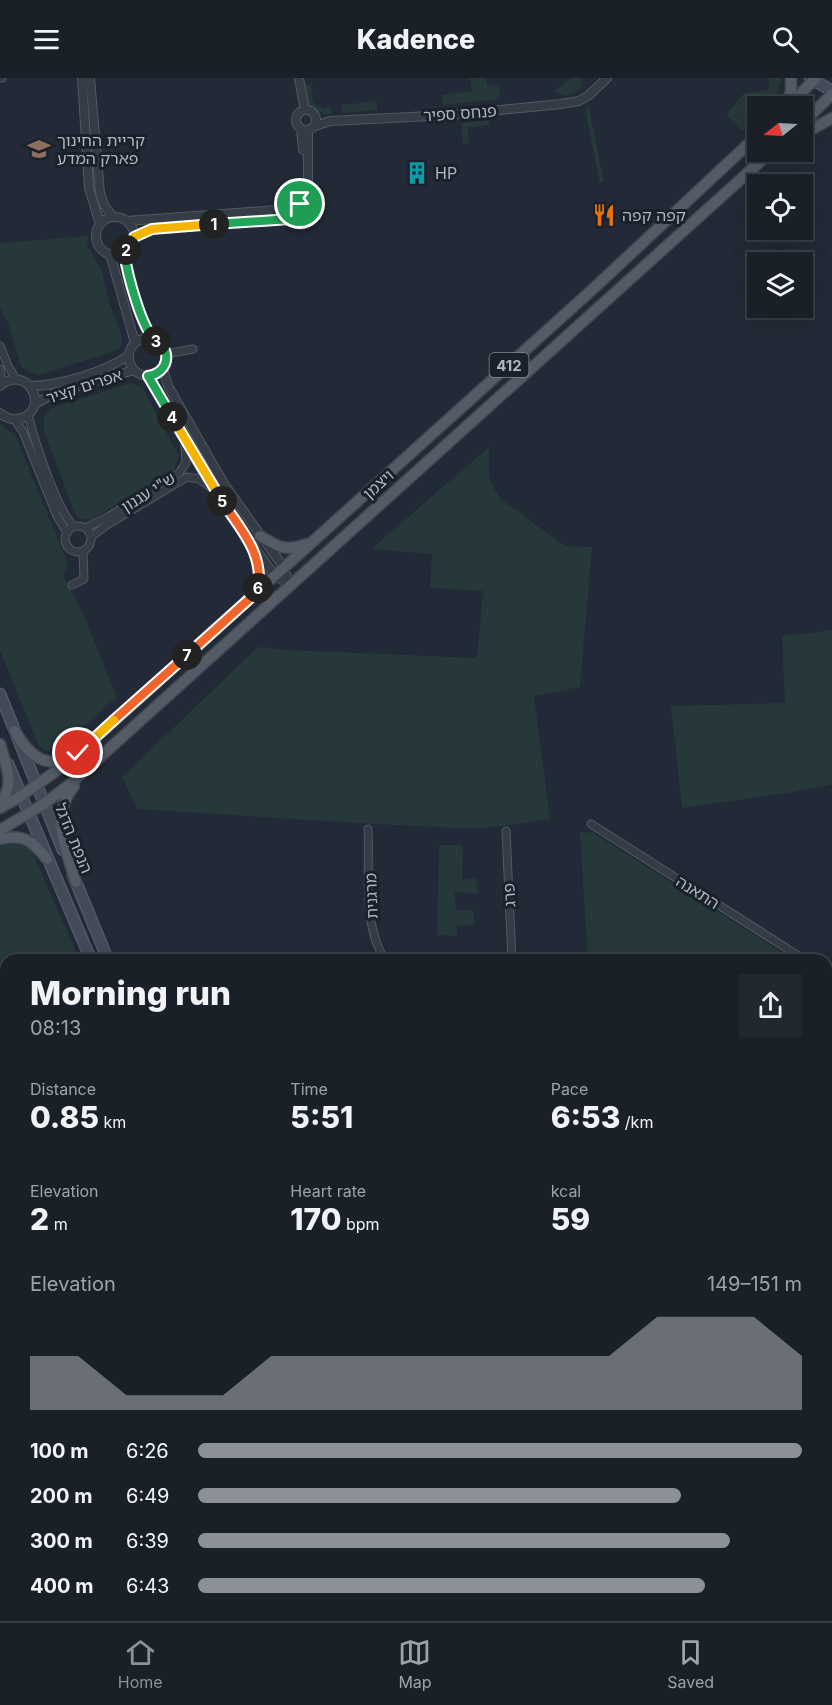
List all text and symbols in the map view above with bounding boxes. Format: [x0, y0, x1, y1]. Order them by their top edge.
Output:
icon: menu [30, 23, 63, 56]
text: Kadence [357, 23, 475, 56]
icon: search [769, 23, 802, 56]
north arrow [747, 96, 813, 162]
map controls [747, 96, 813, 318]
street label: פנחס ספיר [423, 100, 497, 126]
place label: קריית החינוך פארק המדע [57, 130, 145, 168]
school or university icon: קריית החינוך פארק המדע [26, 136, 52, 162]
building icon: HP [404, 160, 430, 186]
place label: HP [435, 163, 457, 183]
button: locate [747, 174, 813, 240]
pin [274, 178, 325, 229]
icon: arrive [283, 187, 316, 220]
restaurant icon: קפה קפה [591, 202, 617, 228]
place label: קפה קפה [622, 205, 686, 225]
pin: 1 [199, 209, 229, 239]
text: 1 [211, 214, 217, 234]
pin: 2 [111, 235, 141, 265]
text: 2 [121, 240, 131, 260]
button: layers [747, 252, 813, 318]
pin: 3 [141, 326, 171, 356]
text: 3 [151, 331, 161, 351]
road number: 412 [490, 353, 528, 377]
street label: אפרים קציר [43, 364, 125, 408]
pin: 4 [157, 402, 187, 432]
text: 4 [167, 407, 177, 427]
street label: ויצמן [359, 465, 397, 503]
street label: ש"י עגנון [117, 468, 179, 516]
pin: 5 [207, 486, 237, 516]
text: 5 [217, 491, 227, 511]
pin: 6 [243, 573, 273, 603]
text: 6 [253, 578, 263, 598]
pin: 7 [172, 640, 202, 670]
text: 7 [182, 645, 192, 665]
pin [52, 727, 103, 778]
icon: check [61, 736, 94, 769]
street label: הנפת הדגל [51, 800, 97, 876]
street label: התאנה [673, 871, 723, 913]
street label: מרגנית [360, 873, 382, 919]
street label: פרג [498, 883, 520, 907]
text: Morning run [30, 973, 231, 1013]
button: share [739, 974, 802, 1037]
text: 08:13 [30, 1016, 81, 1040]
text: Distance [30, 1079, 96, 1099]
text: Time [290, 1079, 328, 1099]
text: Pace [551, 1079, 588, 1099]
text: 0.85 [30, 1099, 99, 1135]
text: 5:51 [290, 1099, 353, 1135]
text: 6:53 [551, 1099, 620, 1135]
text: km [99, 1112, 126, 1132]
text: /km [620, 1112, 653, 1132]
text: Elevation [30, 1181, 99, 1201]
text: Heart rate [290, 1181, 366, 1201]
text: kcal [551, 1181, 581, 1201]
text: 2 [30, 1201, 49, 1237]
text: 170 [290, 1201, 342, 1237]
text: 59 [551, 1201, 590, 1237]
text: m [49, 1214, 68, 1234]
text: bpm [342, 1214, 380, 1234]
text: Elevation [30, 1272, 116, 1296]
text: 149–151 m [707, 1272, 802, 1296]
text: 100 m [30, 1439, 89, 1463]
text: 6:26 [126, 1439, 169, 1463]
text: 200 m [30, 1484, 93, 1508]
text: 6:49 [126, 1484, 170, 1508]
text: 300 m [30, 1529, 93, 1553]
text: 6:39 [126, 1529, 169, 1553]
text: 400 m [30, 1574, 94, 1598]
text: 6:43 [126, 1574, 169, 1598]
tab: Home [118, 1636, 163, 1692]
tab: Map [398, 1636, 432, 1692]
tab: Saved [667, 1636, 714, 1692]

